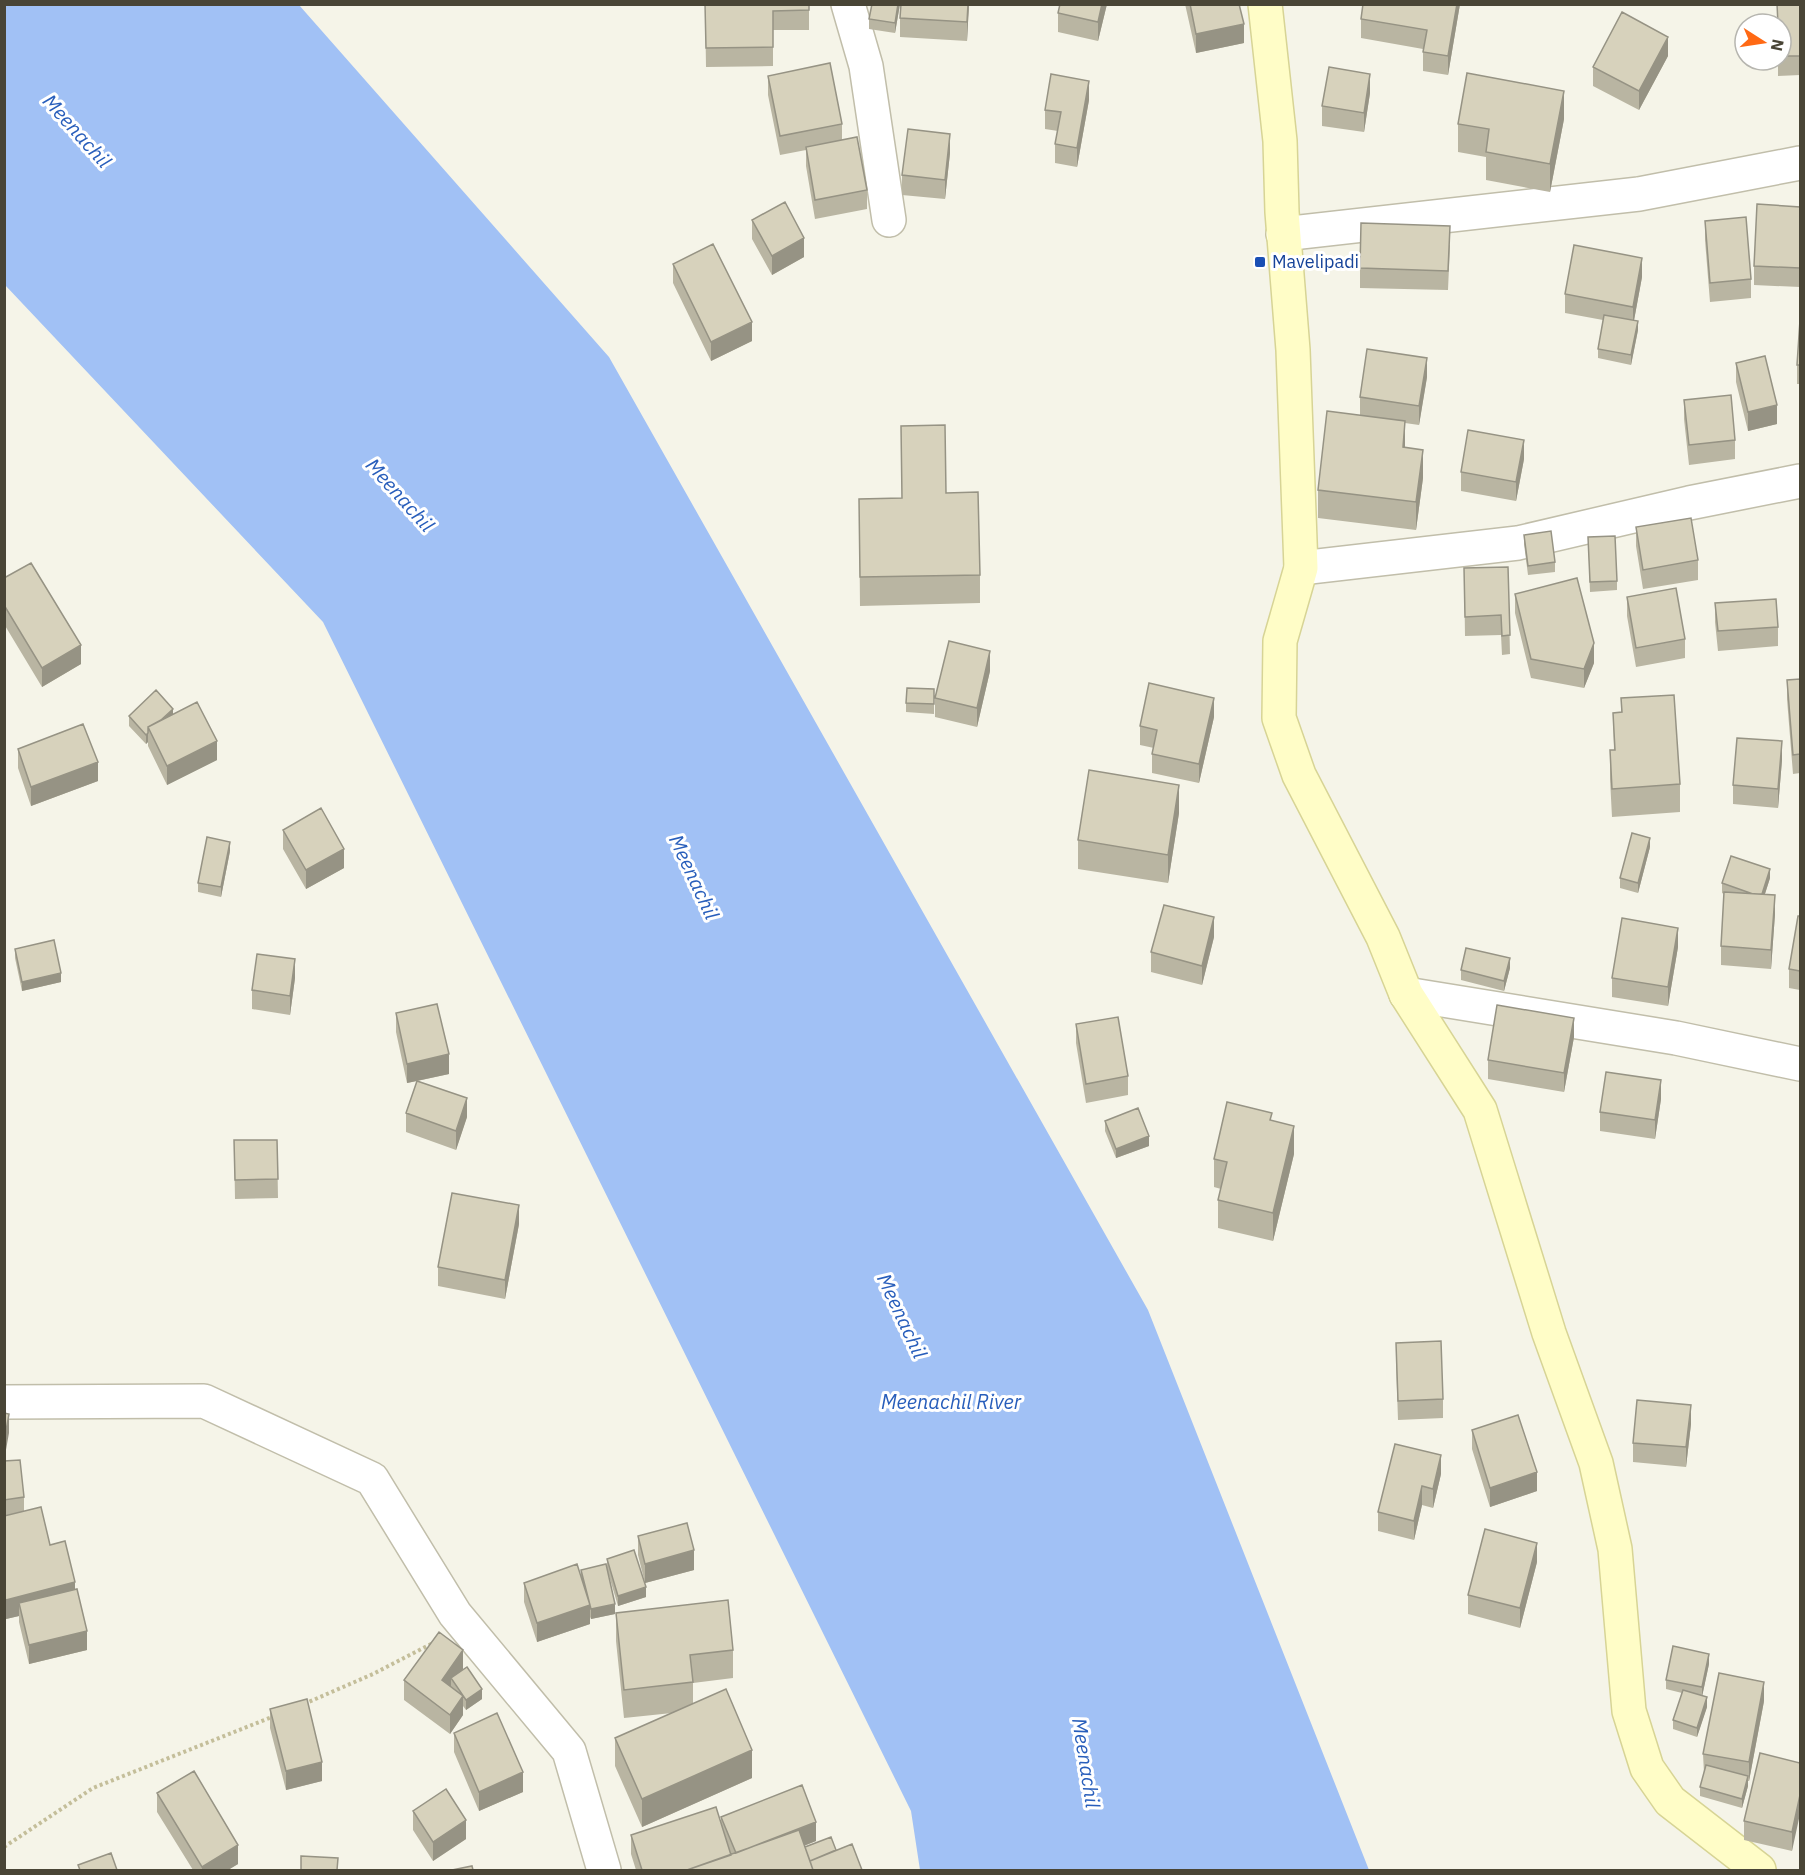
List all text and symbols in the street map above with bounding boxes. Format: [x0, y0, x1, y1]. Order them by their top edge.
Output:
north arrow [1733, 12, 1793, 72]
text: N [1767, 37, 1789, 53]
water label: Meenachil [37, 88, 118, 174]
place label: Mavelipadi [1272, 250, 1359, 273]
marker: Mavelipadi [1253, 255, 1267, 269]
water label: Meenachil [360, 452, 441, 538]
water label: Meenachil [663, 830, 726, 924]
water label: Meenachil [871, 1269, 934, 1363]
water label: Meenachil River [881, 1388, 1022, 1415]
water label: Meenachil [1066, 1716, 1107, 1811]

